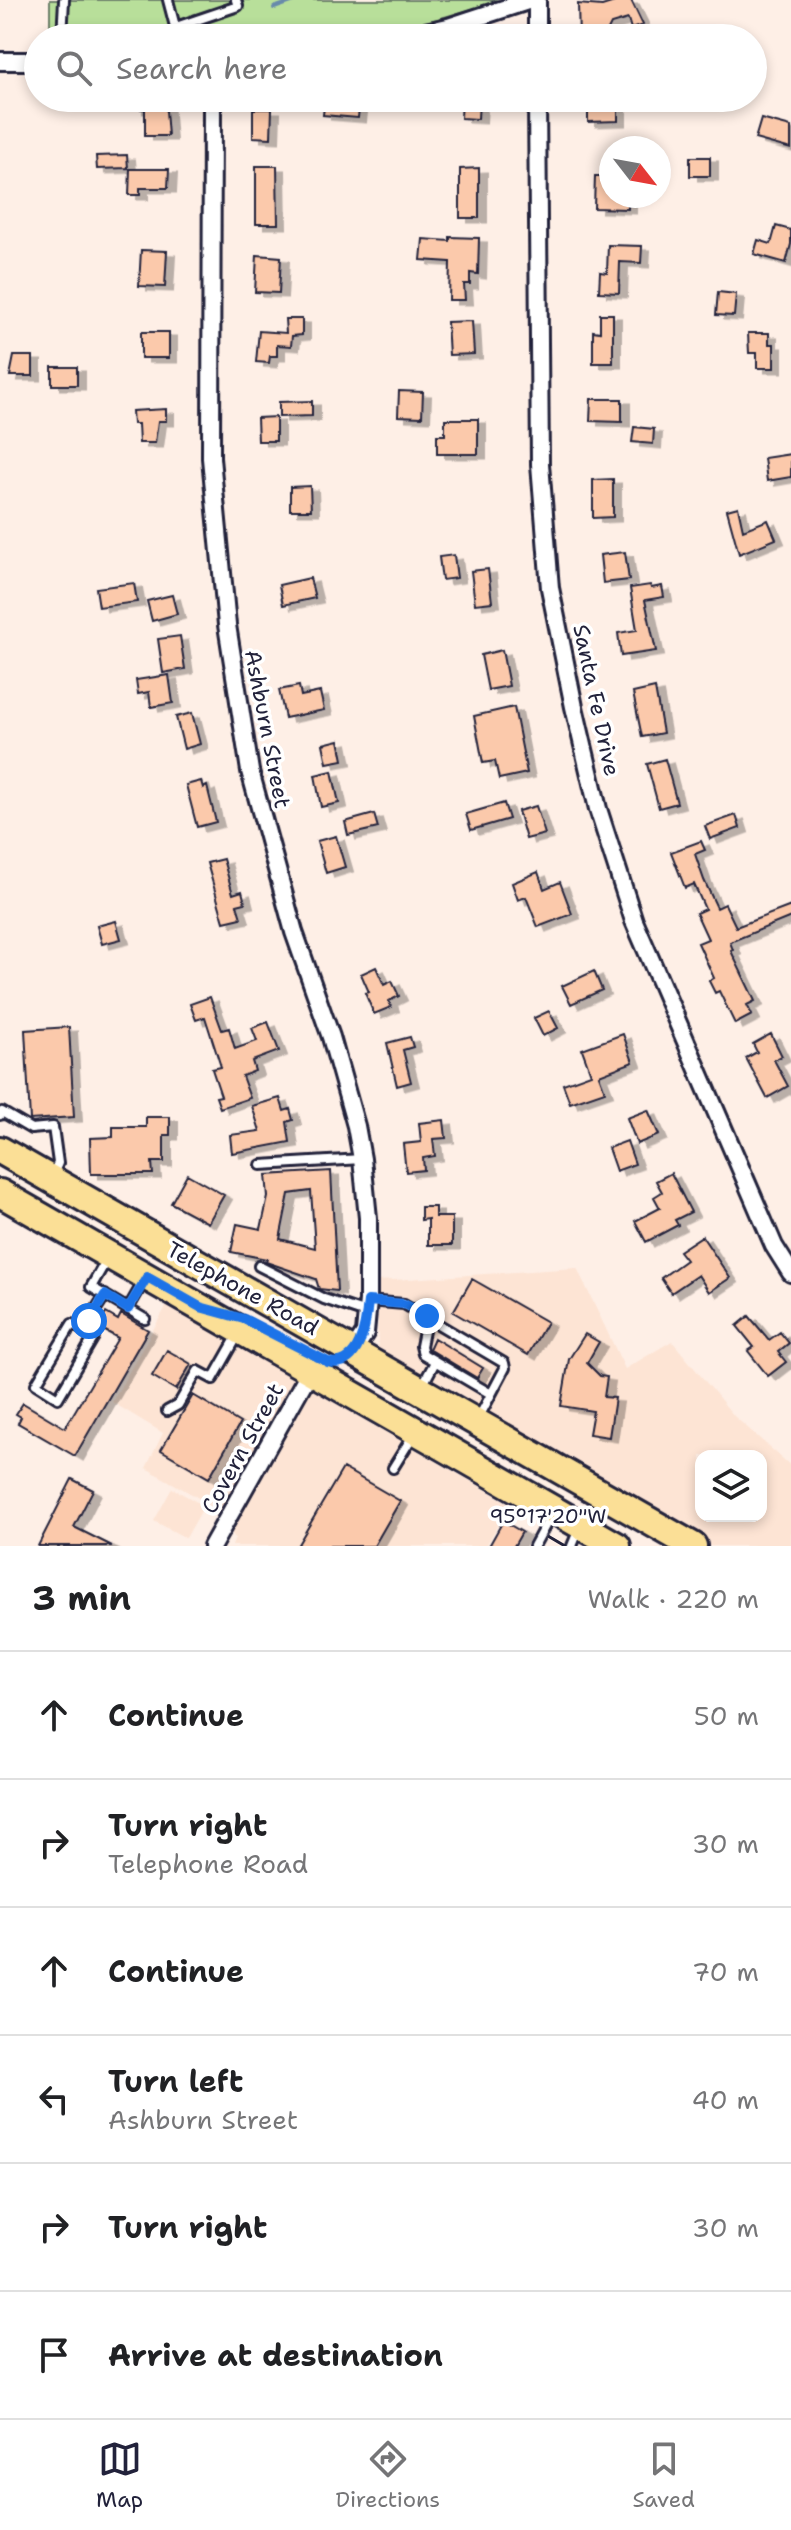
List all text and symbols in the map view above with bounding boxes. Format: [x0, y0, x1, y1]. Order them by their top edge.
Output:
search box [24, 24, 767, 112]
icon: search [52, 46, 96, 90]
text: Search here [116, 48, 287, 89]
north arrow [599, 136, 671, 208]
street label: Santa Fe Drive [566, 622, 627, 779]
street label: Ashburn Street [238, 647, 297, 811]
street label: Telephone Road [162, 1235, 324, 1342]
route end [409, 1298, 445, 1334]
route start [71, 1303, 107, 1339]
street label: Covern Street [195, 1378, 290, 1519]
map controls [695, 1450, 767, 1522]
button: layers [695, 1450, 767, 1522]
text: 95°17'20"W [489, 1503, 607, 1529]
text: 3 min [32, 1575, 131, 1621]
text: Walk · 220 m [587, 1581, 759, 1616]
icon: ahead [32, 1693, 76, 1737]
text: Continue [108, 1695, 244, 1736]
text: 50 m [694, 1698, 759, 1733]
text: Turn right [108, 1805, 267, 1846]
icon: right [32, 1821, 76, 1865]
text: 30 m [692, 1826, 759, 1861]
text: Telephone Road [108, 1846, 308, 1881]
icon: ahead [32, 1949, 76, 1993]
text: Continue [108, 1951, 244, 1992]
text: 70 m [692, 1954, 759, 1989]
text: Turn left [108, 2061, 243, 2102]
icon: left [32, 2077, 76, 2121]
text: 40 m [692, 2082, 759, 2117]
text: Ashburn Street [108, 2102, 298, 2137]
icon: right [32, 2205, 76, 2249]
text: Turn right [108, 2207, 267, 2248]
text: 30 m [692, 2210, 759, 2245]
icon: arrive [32, 2333, 76, 2377]
text: Arrive at destination [108, 2335, 443, 2376]
tab: Map [96, 2437, 143, 2514]
tab: Directions [335, 2437, 440, 2514]
tab: Saved [632, 2437, 695, 2514]

